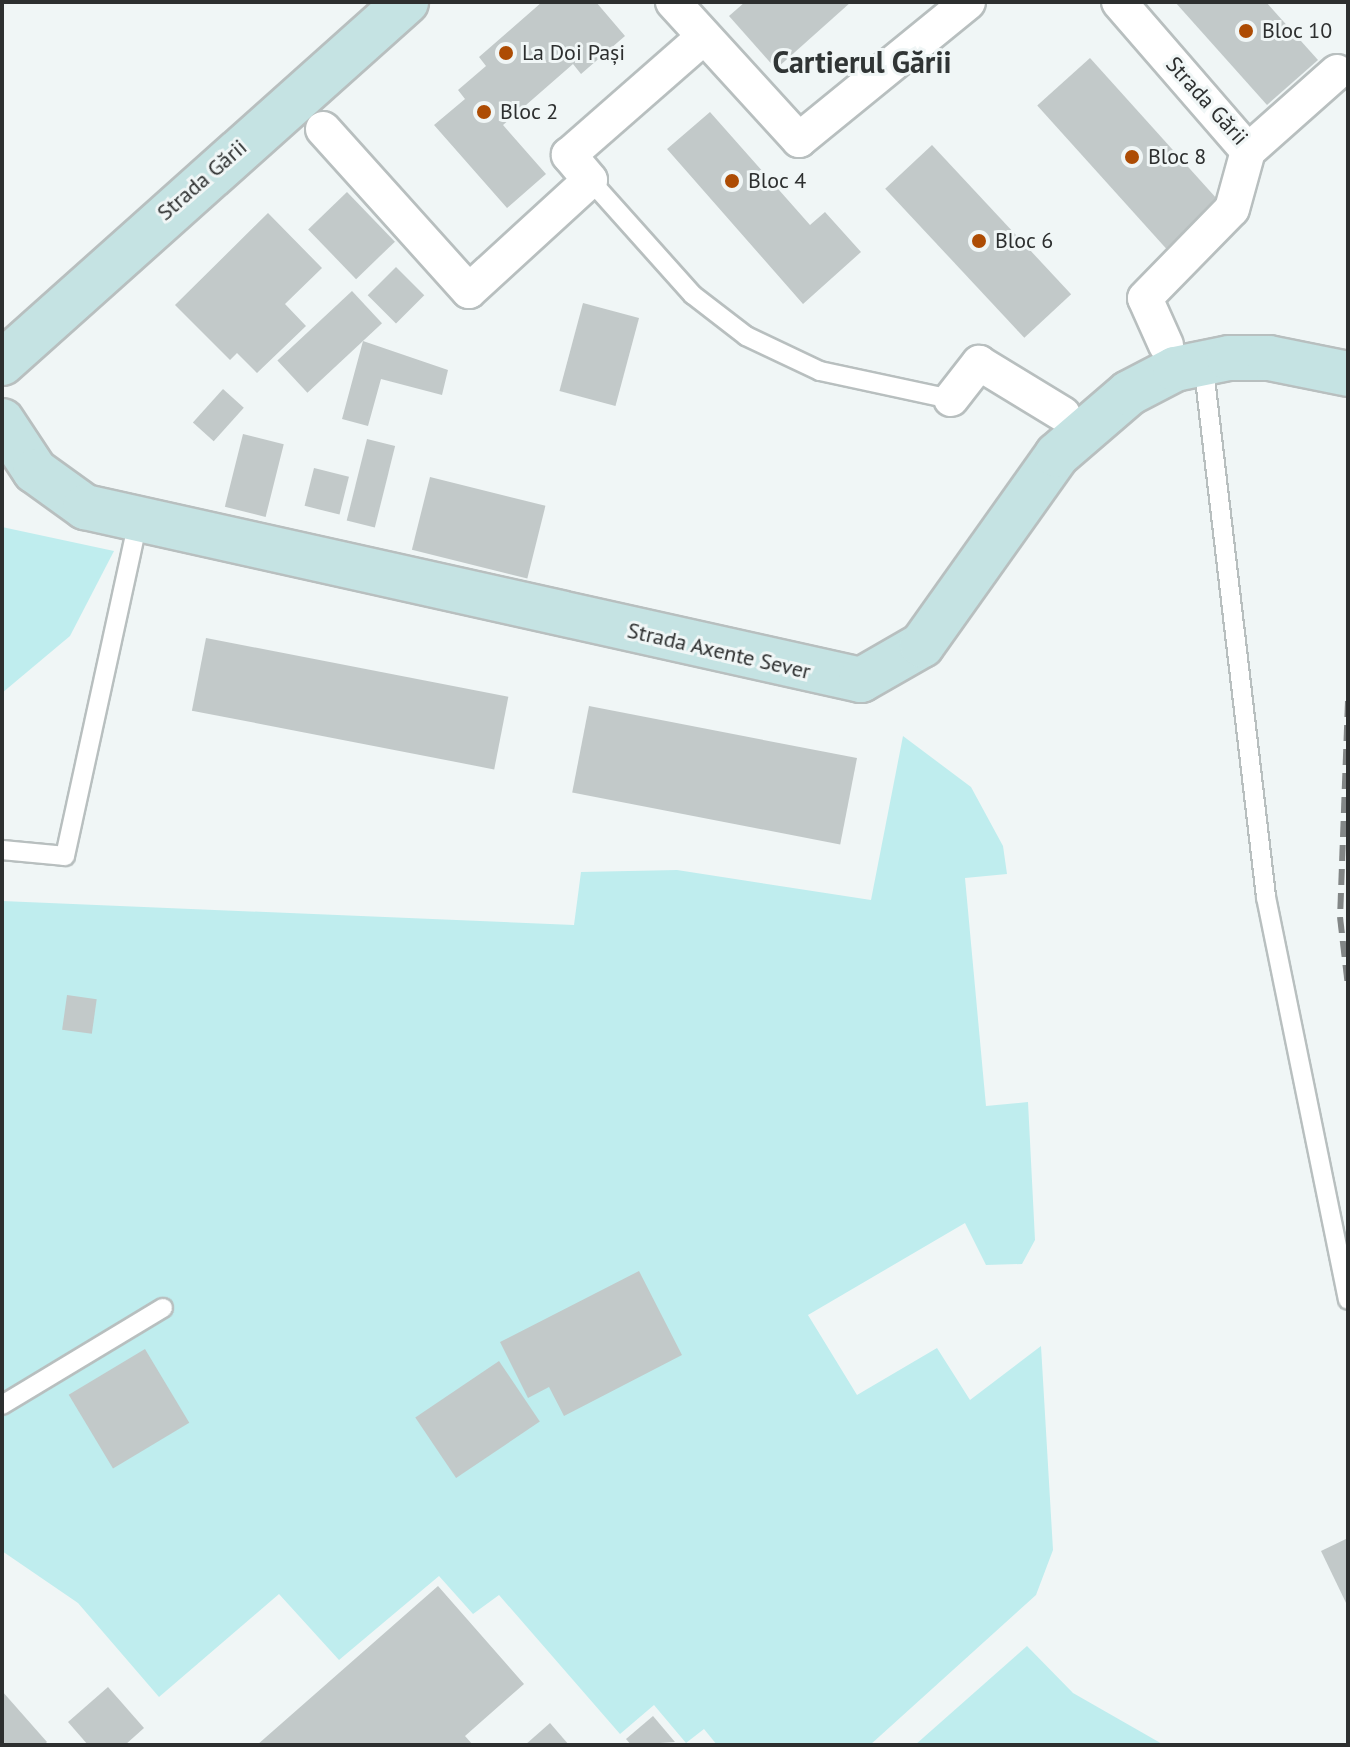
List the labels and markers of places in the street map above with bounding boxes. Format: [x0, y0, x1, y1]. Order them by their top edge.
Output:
place label: Bloc 10 [1262, 18, 1333, 44]
marker: Bloc 10 [1237, 22, 1255, 40]
place label: La Doi Pași [522, 40, 625, 66]
marker: La Doi Pași [497, 44, 515, 62]
place label: Bloc 2 [500, 99, 559, 125]
marker: Bloc 2 [475, 103, 493, 121]
place label: Bloc 8 [1148, 144, 1207, 170]
marker: Bloc 8 [1123, 148, 1141, 166]
place label: Bloc 4 [748, 168, 807, 194]
marker: Bloc 4 [723, 172, 741, 190]
place label: Bloc 6 [995, 228, 1054, 254]
marker: Bloc 6 [970, 232, 988, 250]

